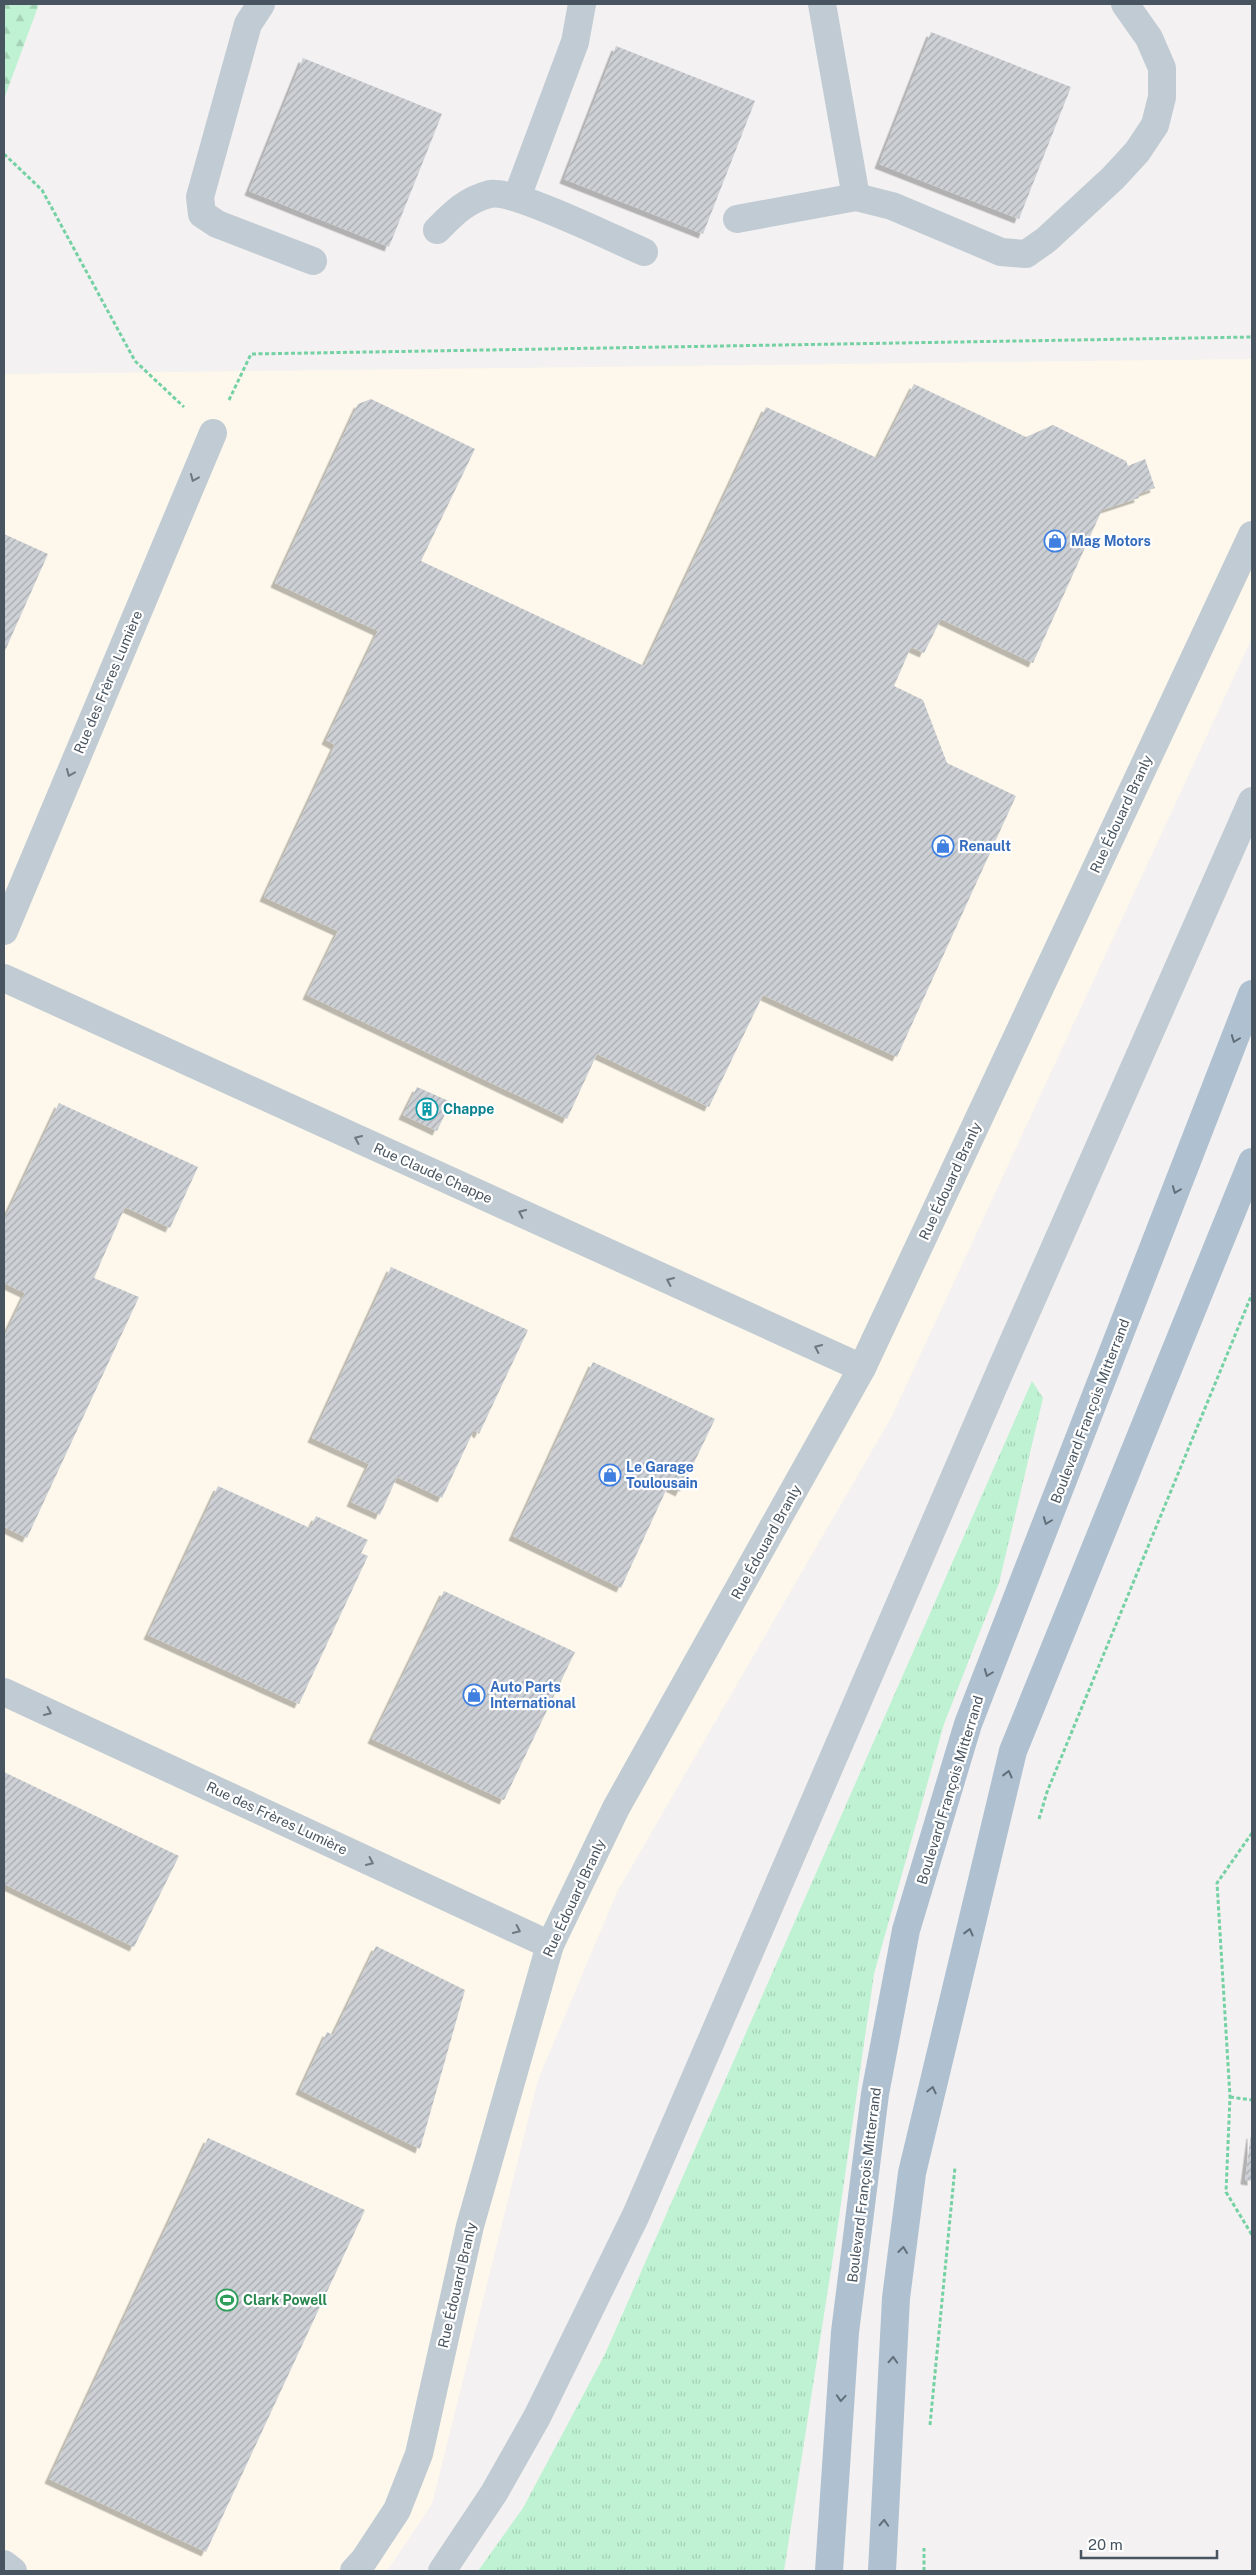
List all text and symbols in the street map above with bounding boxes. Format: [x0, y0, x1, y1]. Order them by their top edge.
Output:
one-way arrow [190, 473, 201, 482]
shop icon: Mag Motors [1043, 529, 1067, 553]
place label: Mag Motors [1071, 533, 1151, 549]
street label: Rue des Frères Lumière [71, 608, 145, 756]
street label: Rue Édouard Branly [1086, 752, 1156, 876]
one-way arrow [65, 768, 76, 777]
shop icon: Renault [931, 834, 955, 858]
place label: Renault [959, 838, 1011, 854]
one-way arrow [1230, 1034, 1241, 1043]
building icon: Chappe [415, 1097, 439, 1121]
place label: Chappe [443, 1101, 494, 1117]
street label: Rue Édouard Branly [915, 1119, 985, 1243]
one-way arrow [354, 1135, 363, 1145]
street label: Rue Claude Chappe [371, 1140, 495, 1206]
one-way arrow [1171, 1186, 1181, 1194]
one-way arrow [518, 1209, 527, 1220]
one-way arrow [666, 1276, 675, 1287]
street label: Boulevard François Mitterrand [1047, 1316, 1133, 1506]
one-way arrow [814, 1344, 823, 1354]
place label: Le Garage Toulousain [626, 1459, 698, 1491]
shop icon: Le Garage Toulousain [598, 1463, 622, 1487]
street label: Rue Édouard Branly [727, 1481, 804, 1602]
one-way arrow [1043, 1516, 1053, 1525]
one-way arrow [984, 1668, 994, 1676]
place label: Auto Parts International [490, 1679, 577, 1711]
shop icon: Auto Parts International [462, 1683, 486, 1707]
street label: Boulevard François Mitterrand [914, 1694, 986, 1886]
one-way arrow [43, 1706, 52, 1717]
one-way arrow [1002, 1770, 1013, 1779]
street label: Rue des Frères Lumière [204, 1778, 350, 1858]
street label: Rue Édouard Branly [539, 1836, 609, 1960]
one-way arrow [365, 1855, 374, 1866]
one-way arrow [512, 1924, 521, 1934]
one-way arrow [963, 1928, 974, 1937]
one-way arrow [926, 2086, 937, 2095]
street label: Boulevard François Mitterrand [844, 2087, 884, 2283]
street label: Rue Édouard Branly [434, 2220, 479, 2349]
one-way arrow [897, 2246, 907, 2254]
sports icon: Clark Powell [215, 2288, 239, 2312]
place label: Clark Powell [243, 2292, 328, 2308]
one-way arrow [888, 2356, 899, 2364]
one-way arrow [835, 2395, 846, 2403]
one-way arrow [879, 2518, 890, 2526]
scale bar [1081, 2528, 1217, 2560]
text: 20 m [1088, 2536, 1123, 2553]

